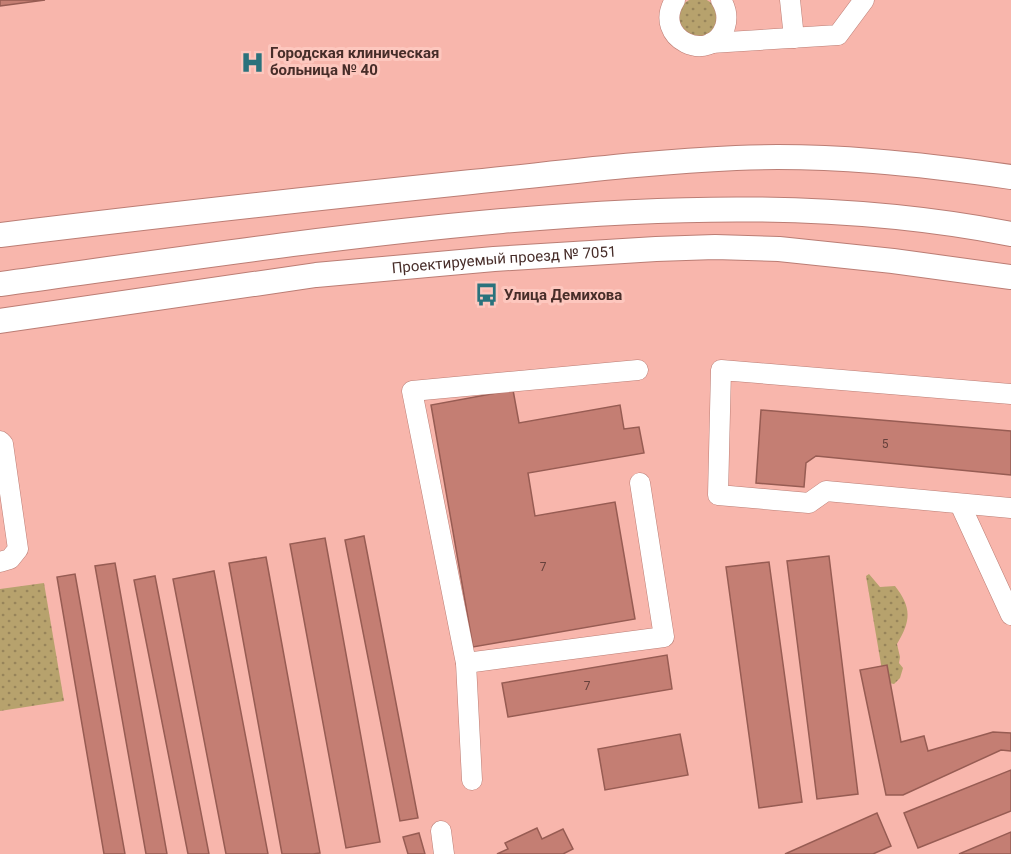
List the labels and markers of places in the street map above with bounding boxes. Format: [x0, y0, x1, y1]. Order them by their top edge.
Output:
place label: Городская клиническая больница № 40 [270, 44, 439, 79]
hospital icon: Городская клиническая больница № 40 [239, 49, 265, 75]
bus stop icon: Улица Демихова [473, 282, 499, 308]
place label: Улица Демихова [504, 286, 622, 304]

